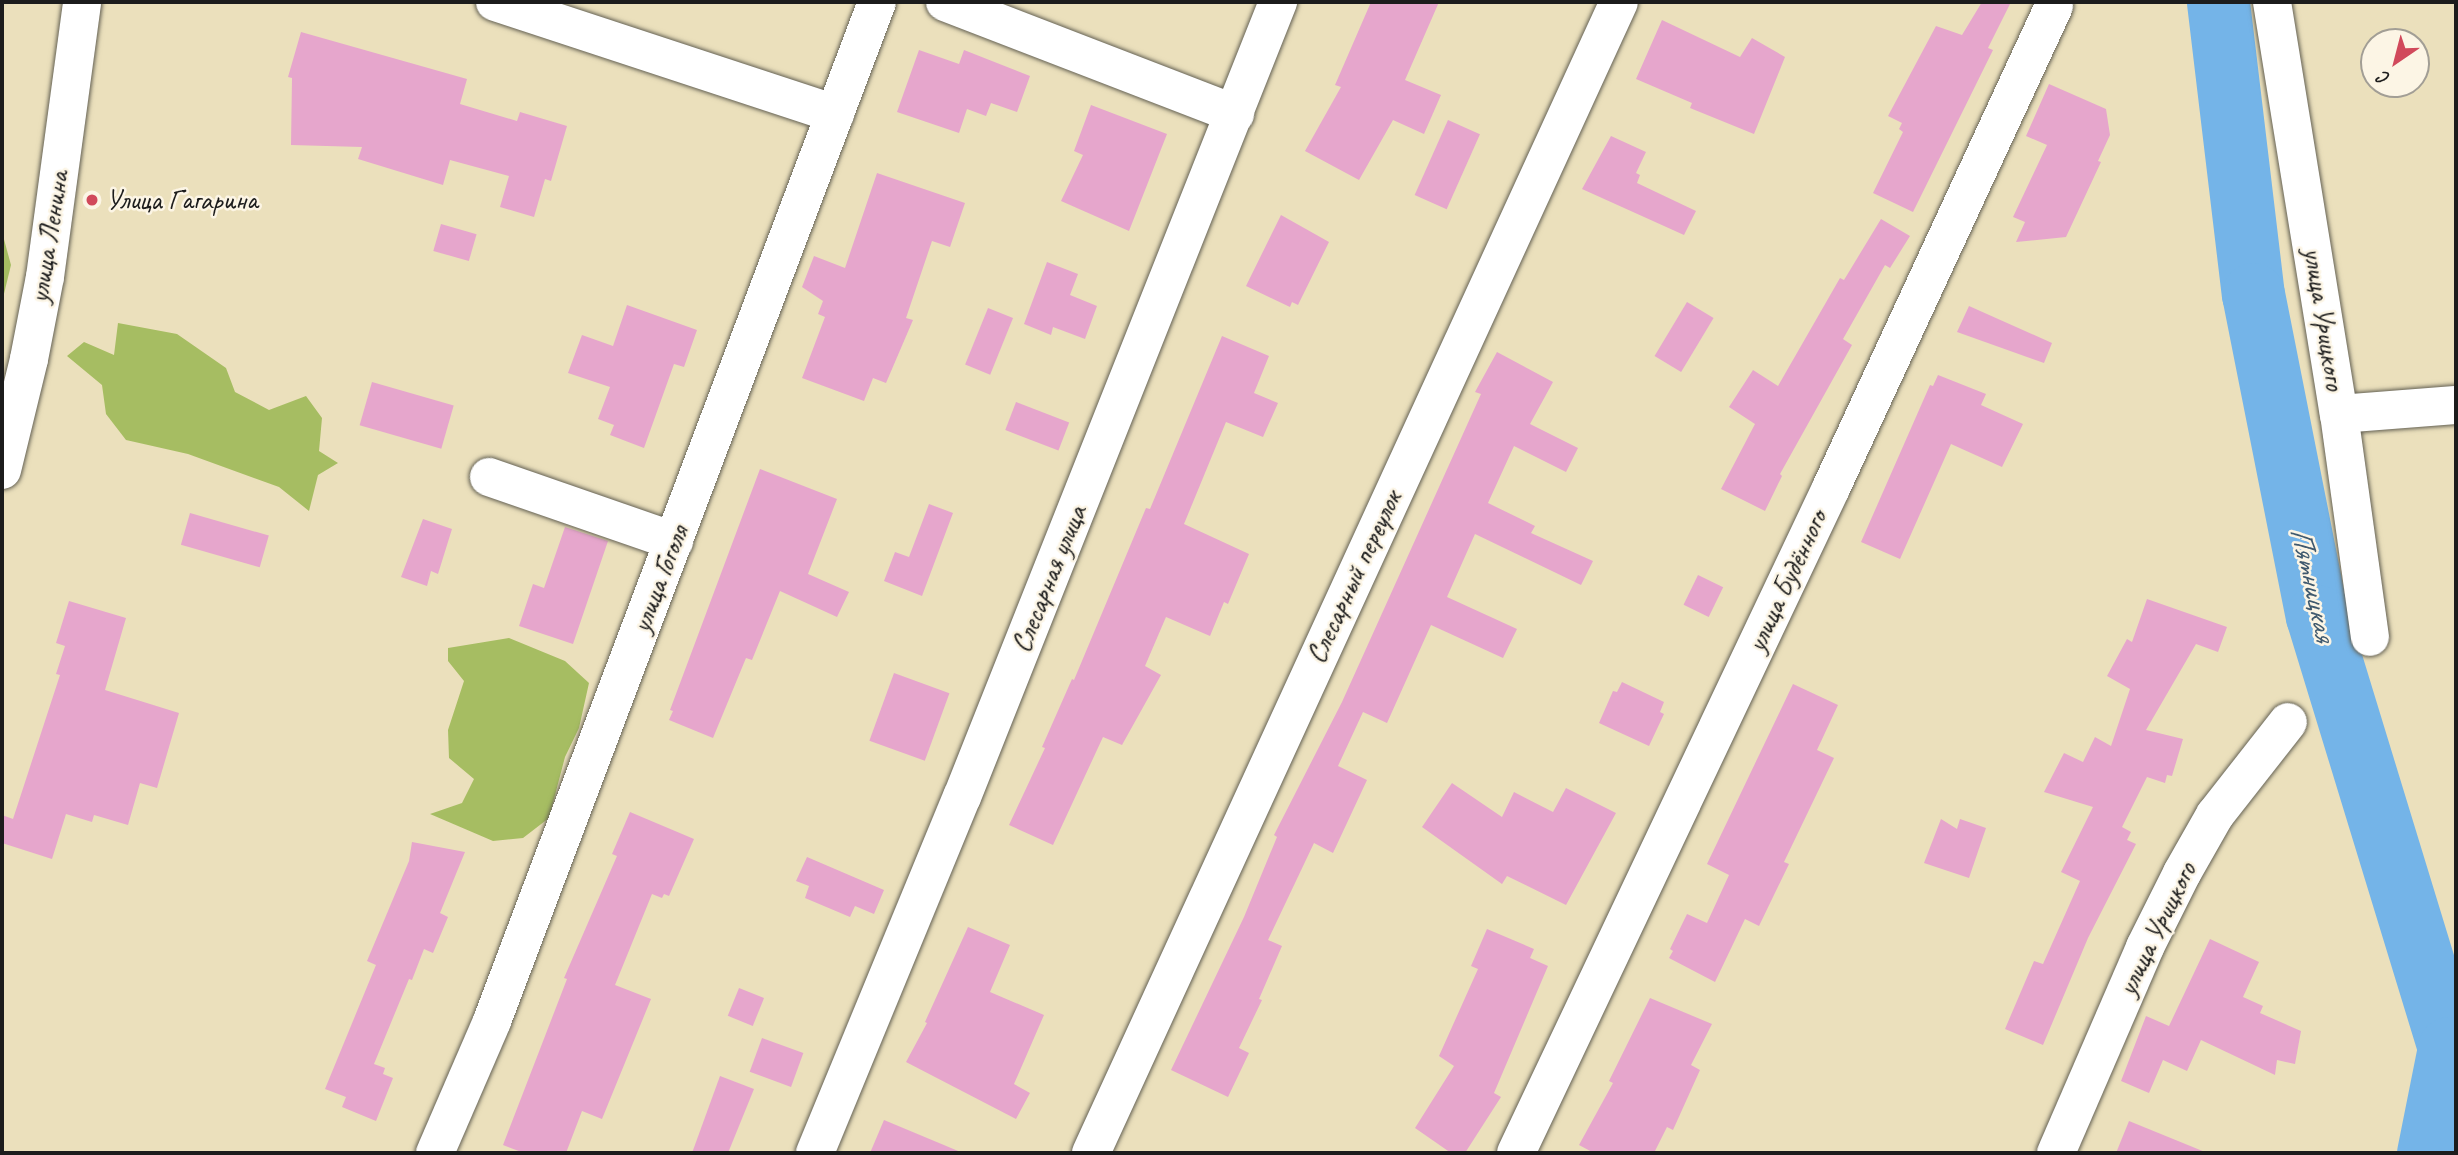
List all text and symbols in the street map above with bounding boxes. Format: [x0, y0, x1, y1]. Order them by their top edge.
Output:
north arrow [2360, 28, 2430, 98]
text: С [2373, 66, 2395, 91]
street label: улица Ленина [22, 169, 76, 305]
place label: Улица Гагарина [106, 183, 251, 217]
marker: Улица Гагарина [84, 192, 100, 208]
street label: улица Урицкого [2296, 246, 2352, 392]
street label: Слесарный переулок [1299, 485, 1409, 669]
street label: Слесарная улица [1004, 500, 1094, 658]
street label: улица Будённого [1740, 505, 1834, 657]
street label: улица Гоголя [624, 521, 696, 637]
water label: Пятницкая [2282, 523, 2344, 645]
street label: улица Урицкого [2111, 857, 2203, 1001]

